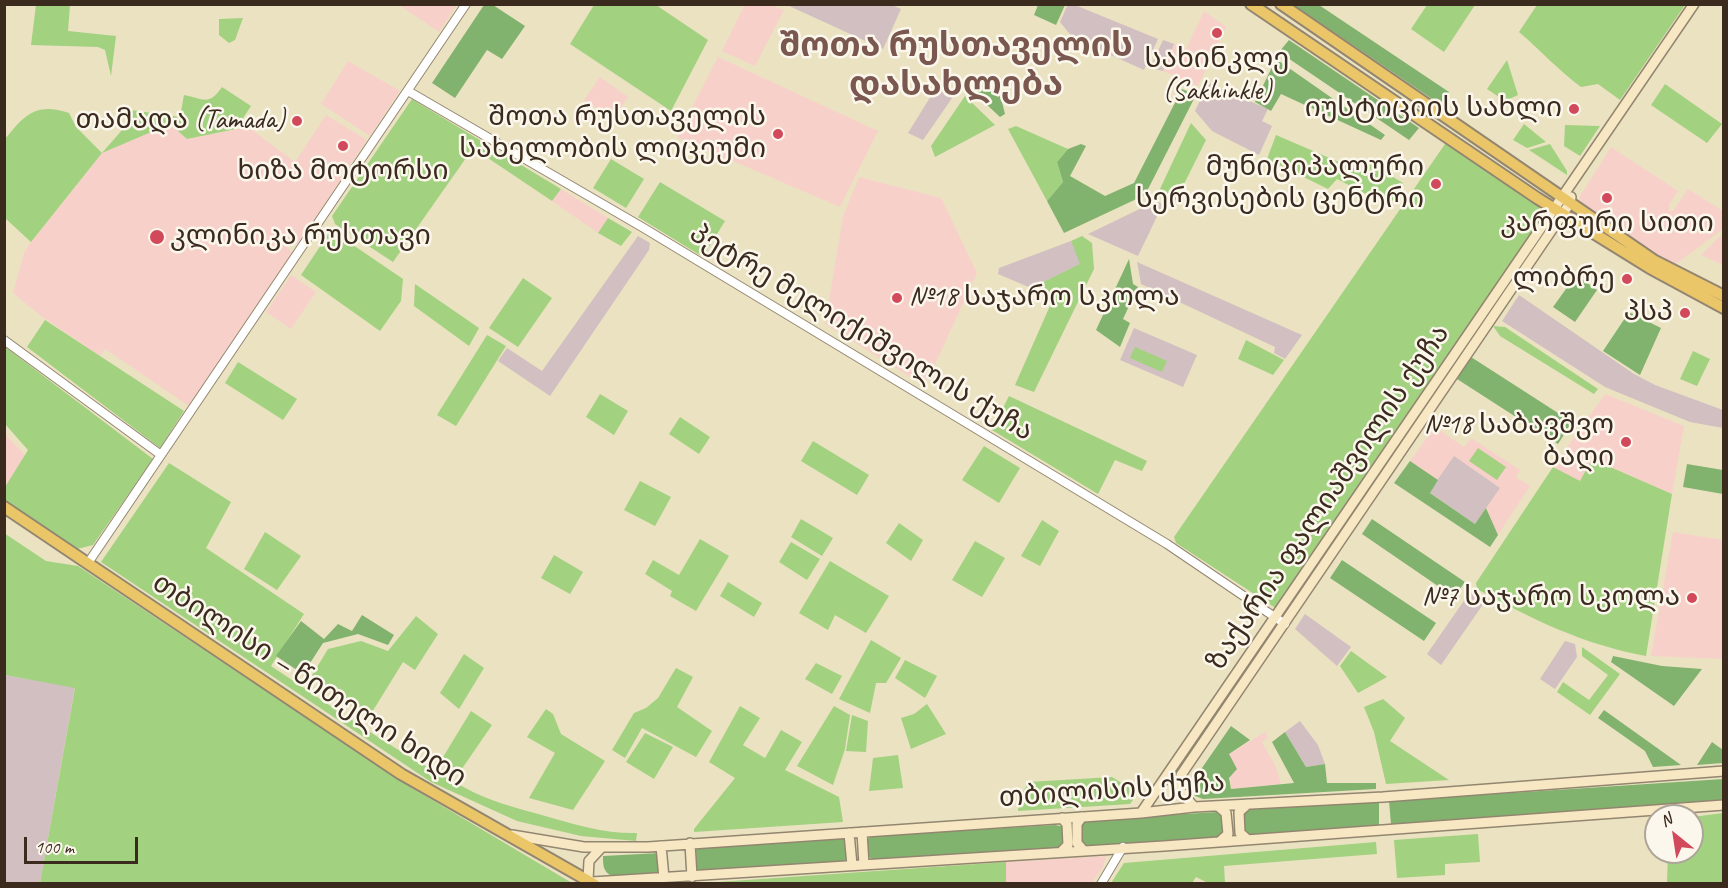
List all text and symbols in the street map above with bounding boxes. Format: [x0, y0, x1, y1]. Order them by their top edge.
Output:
marker: სახინკლე (Sakhinkle) [1210, 26, 1224, 40]
district label: შოთა რუსთაველის დასახლება [779, 27, 1133, 106]
place label: სახინკლე (Sakhinkle) [1145, 43, 1289, 109]
place label: იუსტიციის სახლი [1305, 92, 1562, 126]
place label: შოთა რუსთაველის სახელობის ლიცეუმი [459, 101, 766, 167]
marker: იუსტიციის სახლი [1567, 102, 1581, 116]
place label: თამადა (Tamada) [75, 104, 285, 138]
marker: თამადა (Tamada) [290, 114, 304, 128]
marker: შოთა რუსთაველის სახელობის ლიცეუმი [771, 127, 785, 141]
marker: ხიზა მოტორსი [336, 139, 350, 153]
place label: მუნიციპალური სერვისების ცენტრი [1136, 151, 1424, 217]
place label: ხიზა მოტორსი [237, 155, 449, 189]
marker: მუნიციპალური სერვისების ცენტრი [1429, 177, 1443, 191]
marker: კარფური სითი [1600, 191, 1614, 205]
place label: კარფური სითი [1500, 207, 1714, 241]
street label: პეტრე მელიქიშვილის ქუჩა [683, 217, 1039, 449]
place label: კლინიკა რუსთავი [170, 220, 431, 254]
marker: კლინიკა რუსთავი [148, 228, 166, 246]
place label: ლიბრე [1513, 262, 1615, 296]
marker: ლიბრე [1620, 272, 1634, 286]
place label: №18 საჯარო სკოლა [909, 281, 1180, 315]
marker: №18 საჯარო სკოლა [890, 291, 904, 305]
place label: პსპ [1624, 296, 1673, 330]
marker: პსპ [1678, 306, 1692, 320]
street label: ზაქარია ფალიაშვილის ქუჩა [1201, 319, 1457, 677]
place label: №18 საბავშვო ბაღი [1424, 409, 1614, 475]
marker: №18 საბავშვო ბაღი [1619, 435, 1633, 449]
street label: თბილისი — წითელი ხიდი [146, 567, 472, 795]
place label: №7 საჯარო სკოლა [1422, 581, 1680, 615]
marker: №7 საჯარო სკოლა [1685, 591, 1699, 605]
street label: თბილისის ქუჩა [998, 766, 1226, 816]
north arrow [1644, 804, 1704, 864]
text: N [1657, 809, 1675, 831]
scale bar [27, 825, 141, 863]
text: 100 m [35, 836, 74, 858]

